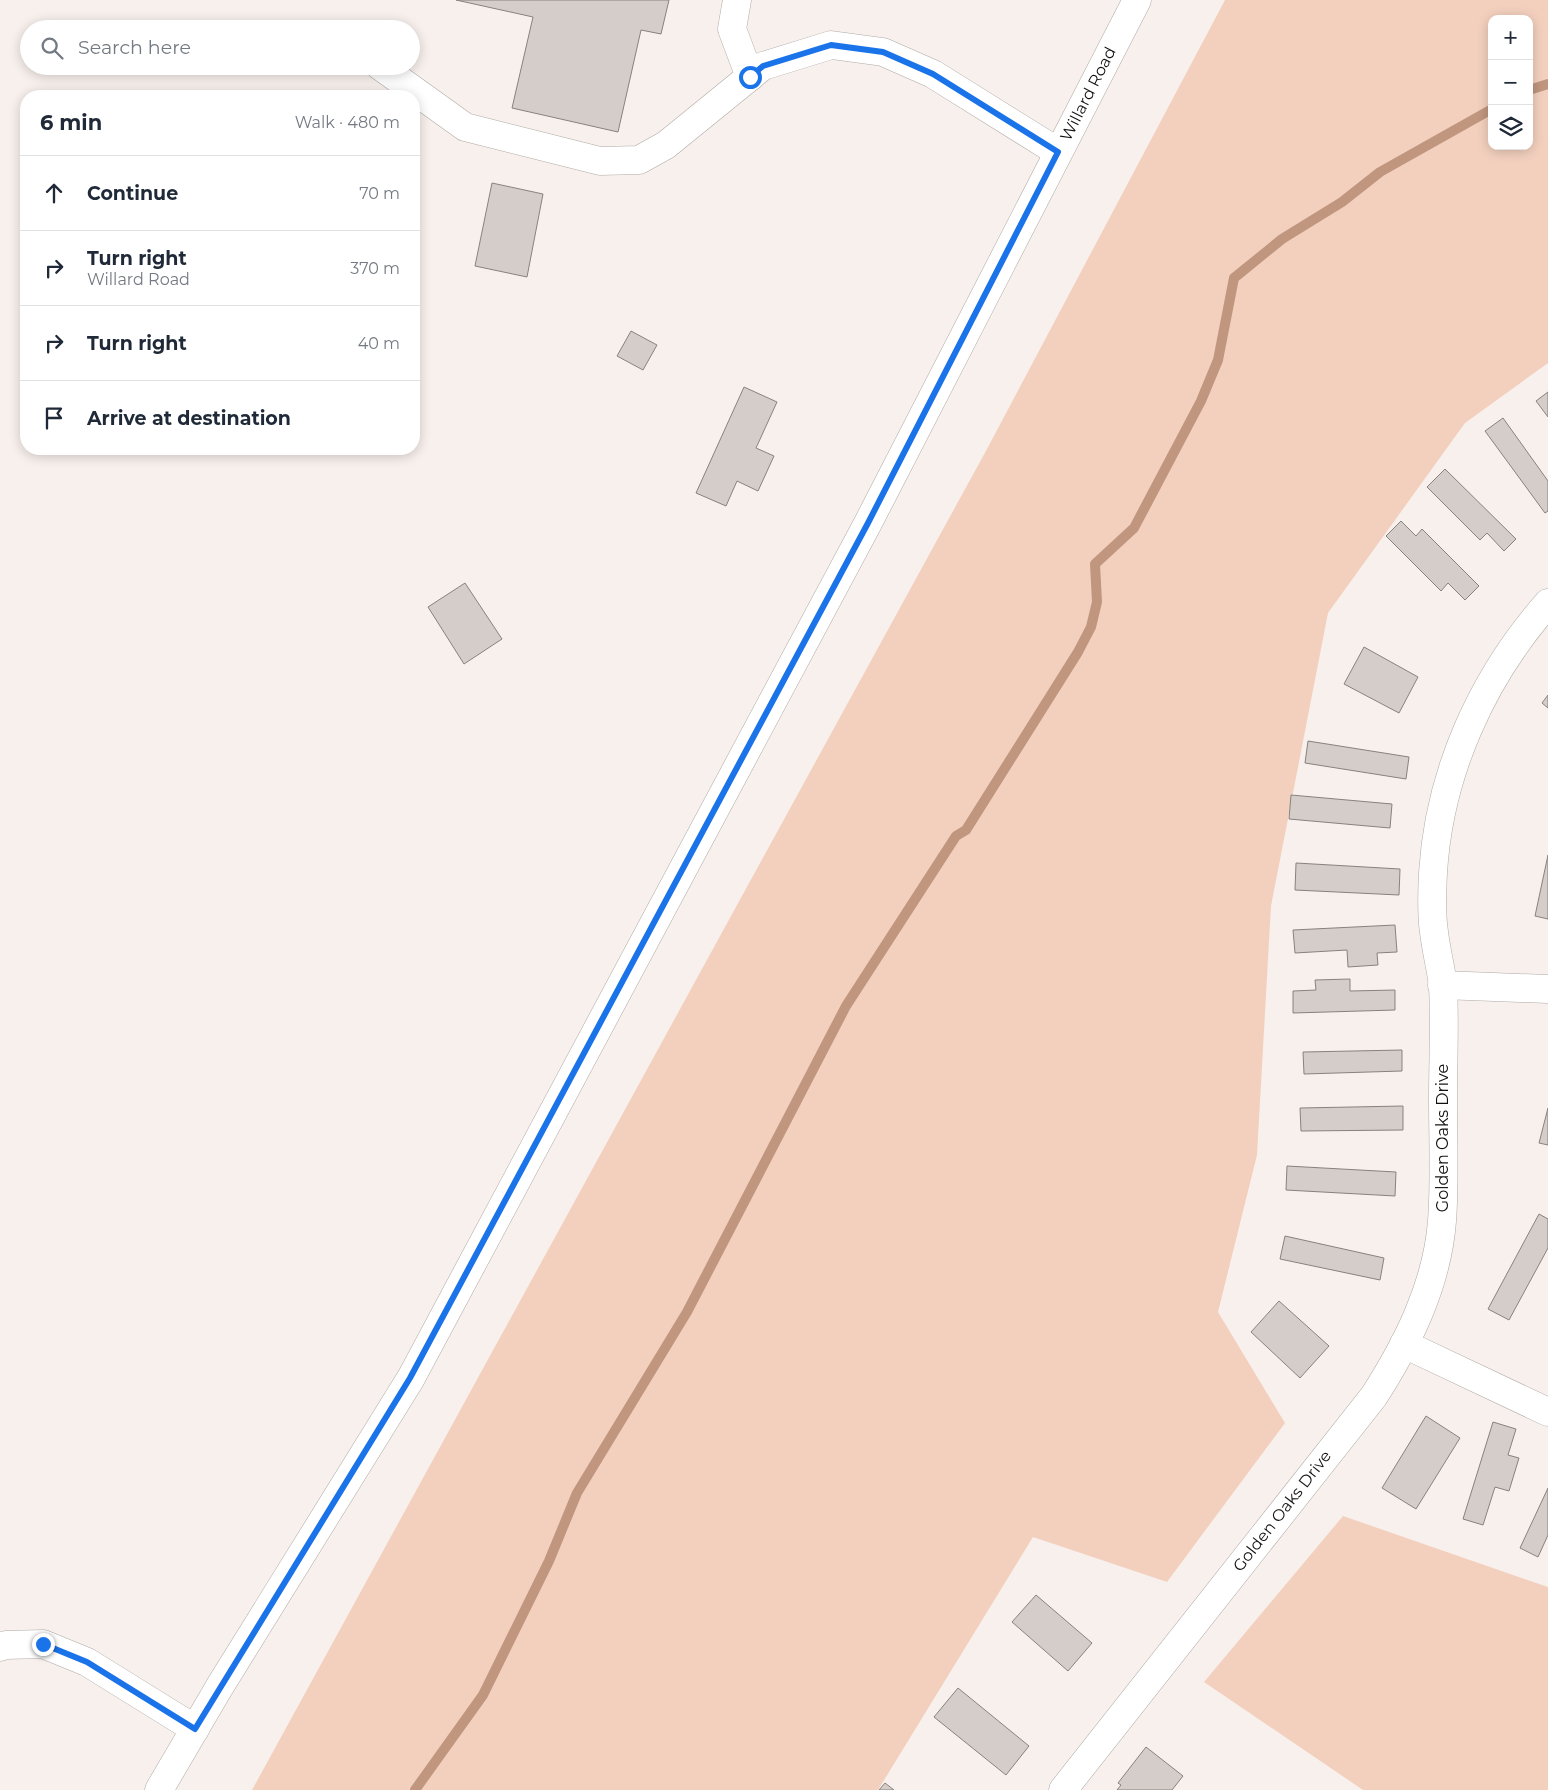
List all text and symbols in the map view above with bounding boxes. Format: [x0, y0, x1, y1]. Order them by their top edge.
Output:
map controls [1488, 15, 1533, 150]
button: + [1488, 15, 1533, 60]
search box [20, 20, 420, 75]
icon: search [38, 34, 66, 62]
text: Search here [78, 36, 191, 59]
street label: Willard Road [1056, 44, 1120, 144]
button: − [1488, 60, 1533, 105]
route start [739, 66, 762, 89]
button: layers [1488, 105, 1533, 150]
text: 6 min [40, 110, 102, 135]
text: Walk · 480 m [295, 113, 400, 132]
icon: ahead [40, 179, 68, 207]
text: Continue [87, 182, 178, 205]
text: 70 m [359, 184, 400, 203]
text: Turn right [87, 247, 187, 270]
icon: right [40, 254, 68, 282]
text: 370 m [350, 259, 400, 278]
text: Willard Road [87, 270, 190, 289]
icon: right [40, 329, 68, 357]
text: Turn right [87, 332, 187, 355]
text: 40 m [358, 334, 400, 353]
icon: arrive [40, 404, 68, 432]
text: Arrive at destination [87, 407, 291, 430]
street label: Golden Oaks Drive [1433, 1064, 1452, 1212]
street label: Golden Oaks Drive [1229, 1447, 1335, 1575]
route end [32, 1633, 55, 1656]

